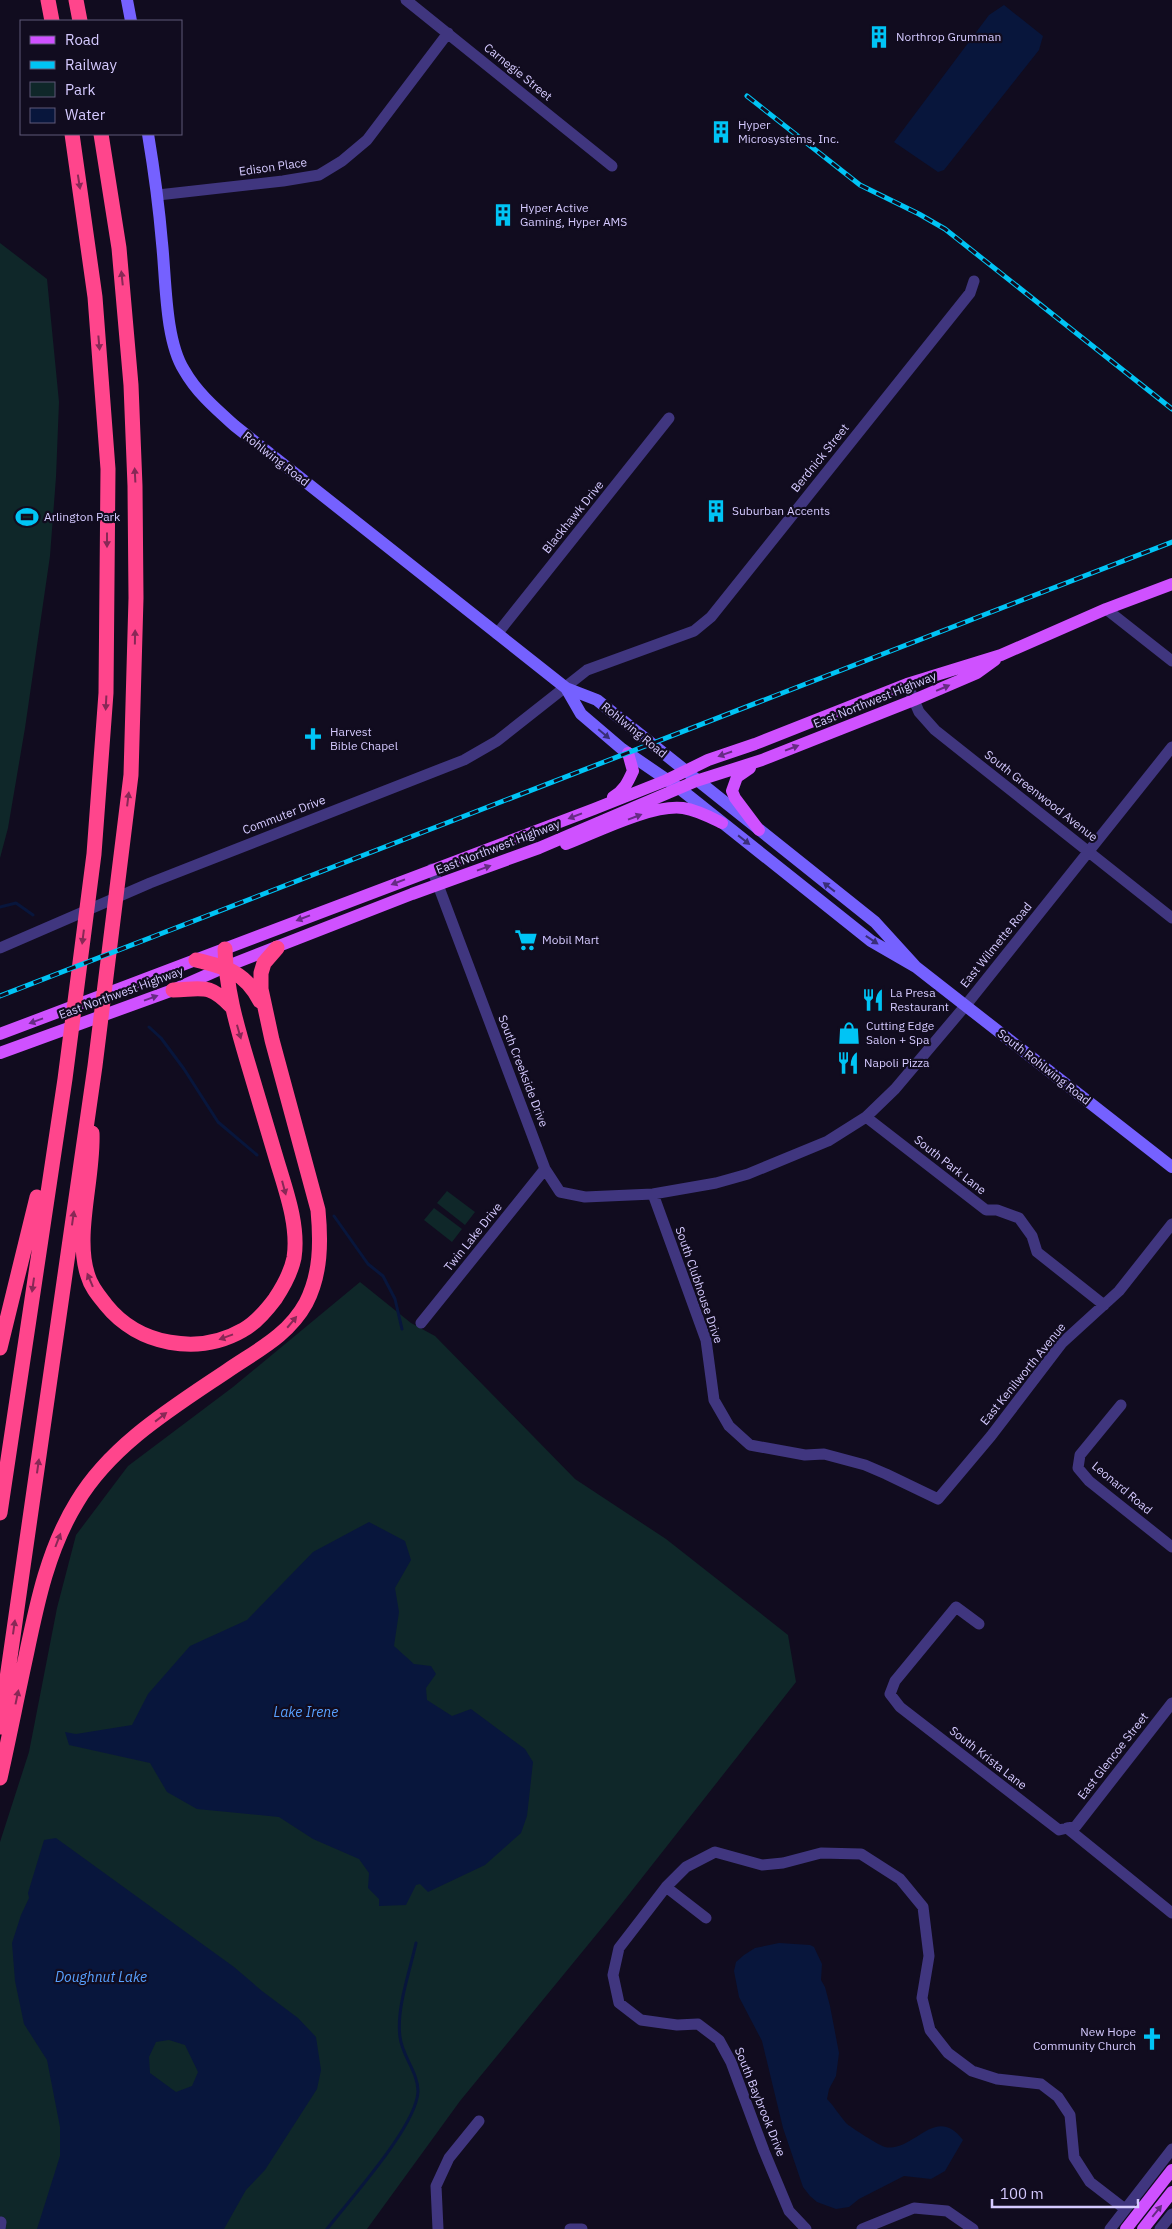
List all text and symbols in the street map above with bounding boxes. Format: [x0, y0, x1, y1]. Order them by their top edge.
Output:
legend [20, 20, 182, 135]
building icon: Northrop Grumman [866, 24, 892, 50]
place label: Northrop Grumman [896, 29, 1001, 44]
text: Road [65, 30, 100, 49]
street label: Carnegie Street [481, 40, 555, 104]
text: Railway [65, 55, 118, 74]
text: Park [65, 80, 95, 99]
text: Water [65, 105, 106, 124]
place label: Hyper Microsystems, Inc. [738, 117, 839, 146]
building icon: Hyper Microsystems, Inc. [708, 119, 734, 145]
street label: Edison Place [238, 154, 308, 179]
one-way arrow [76, 174, 84, 190]
place label: Hyper Active Gaming, Hyper AMS [520, 200, 627, 229]
building icon: Hyper Active Gaming, Hyper AMS [490, 202, 516, 228]
one-way arrow [118, 269, 126, 285]
one-way arrow [96, 335, 104, 351]
street label: Berdnick Street [787, 420, 852, 495]
street label: Rohlwing Road [240, 428, 312, 489]
one-way arrow [130, 466, 138, 482]
street label: Blackhawk Drive [539, 477, 607, 556]
building icon: Suburban Accents [703, 498, 729, 524]
place label: Suburban Accents [732, 503, 830, 518]
sports icon: Arlington Park [14, 504, 40, 530]
place label: Arlington Park [44, 509, 121, 524]
one-way arrow [103, 533, 111, 549]
one-way arrow [131, 629, 139, 645]
street label: East Northwest Highway [811, 668, 939, 731]
one-way arrow [936, 684, 951, 692]
one-way arrow [101, 695, 109, 711]
street label: Rohlwing Road [598, 699, 670, 761]
place label: Harvest Bible Chapel [330, 724, 398, 753]
church icon: Harvest Bible Chapel [300, 726, 326, 752]
one-way arrow [598, 728, 611, 739]
one-way arrow [785, 744, 800, 752]
street label: South Greenwood Avenue [982, 747, 1101, 845]
one-way arrow [717, 750, 732, 758]
one-way arrow [124, 791, 132, 807]
street label: Commuter Drive [240, 792, 328, 837]
one-way arrow [567, 813, 582, 820]
one-way arrow [628, 813, 643, 821]
street label: East Northwest Highway [434, 816, 562, 877]
one-way arrow [737, 835, 750, 846]
one-way arrow [477, 864, 492, 872]
one-way arrow [390, 879, 405, 886]
one-way arrow [822, 882, 836, 892]
street label: East Wilmette Road [957, 899, 1035, 990]
one-way arrow [296, 915, 311, 923]
supermarket icon: Mobil Mart [513, 927, 539, 953]
one-way arrow [79, 929, 87, 945]
place label: Mobil Mart [542, 932, 599, 947]
one-way arrow [865, 936, 879, 945]
street label: East Northwest Highway [57, 963, 185, 1022]
place label: La Presa Restaurant [890, 985, 949, 1014]
restaurant icon: La Presa Restaurant [860, 987, 886, 1013]
one-way arrow [144, 994, 159, 1002]
street label: South Creekside Drive [495, 1013, 552, 1129]
one-way arrow [29, 1017, 43, 1025]
place label: Cutting Edge Salon + Spa [866, 1018, 935, 1047]
shop icon: Cutting Edge Salon + Spa [836, 1020, 862, 1046]
one-way arrow [236, 1024, 244, 1039]
street label: South Rohlwing Road [995, 1025, 1094, 1108]
restaurant icon: Napoli Pizza [835, 1050, 861, 1076]
place label: Napoli Pizza [864, 1055, 930, 1070]
street label: South Park Lane [911, 1132, 990, 1198]
one-way arrow [281, 1180, 289, 1195]
street label: Twin Lake Drive [440, 1199, 505, 1274]
one-way arrow [69, 1210, 77, 1226]
street label: South Clubhouse Drive [672, 1225, 727, 1345]
one-way arrow [86, 1273, 94, 1287]
one-way arrow [29, 1277, 37, 1293]
one-way arrow [286, 1316, 297, 1328]
street label: East Kenilworth Avenue [977, 1319, 1069, 1428]
one-way arrow [218, 1333, 233, 1341]
one-way arrow [154, 1412, 167, 1423]
one-way arrow [34, 1458, 42, 1474]
street label: Leonard Road [1089, 1458, 1156, 1517]
one-way arrow [55, 1532, 62, 1547]
one-way arrow [11, 1618, 19, 1634]
one-way arrow [14, 1688, 22, 1704]
water label: Lake Irene [274, 1703, 338, 1721]
street label: East Glencoe Street [1074, 1709, 1151, 1802]
street label: South Krista Lane [947, 1723, 1030, 1793]
water label: Doughnut Lake [55, 1968, 147, 1986]
place label: New Hope Community Church [1033, 2024, 1136, 2053]
church icon: New Hope Community Church [1139, 2026, 1165, 2052]
street label: South Baybrook Drive [732, 2045, 789, 2159]
scale bar [992, 2176, 1138, 2208]
text: 100 m [1000, 2184, 1044, 2203]
one-way arrow [1152, 2204, 1163, 2217]

